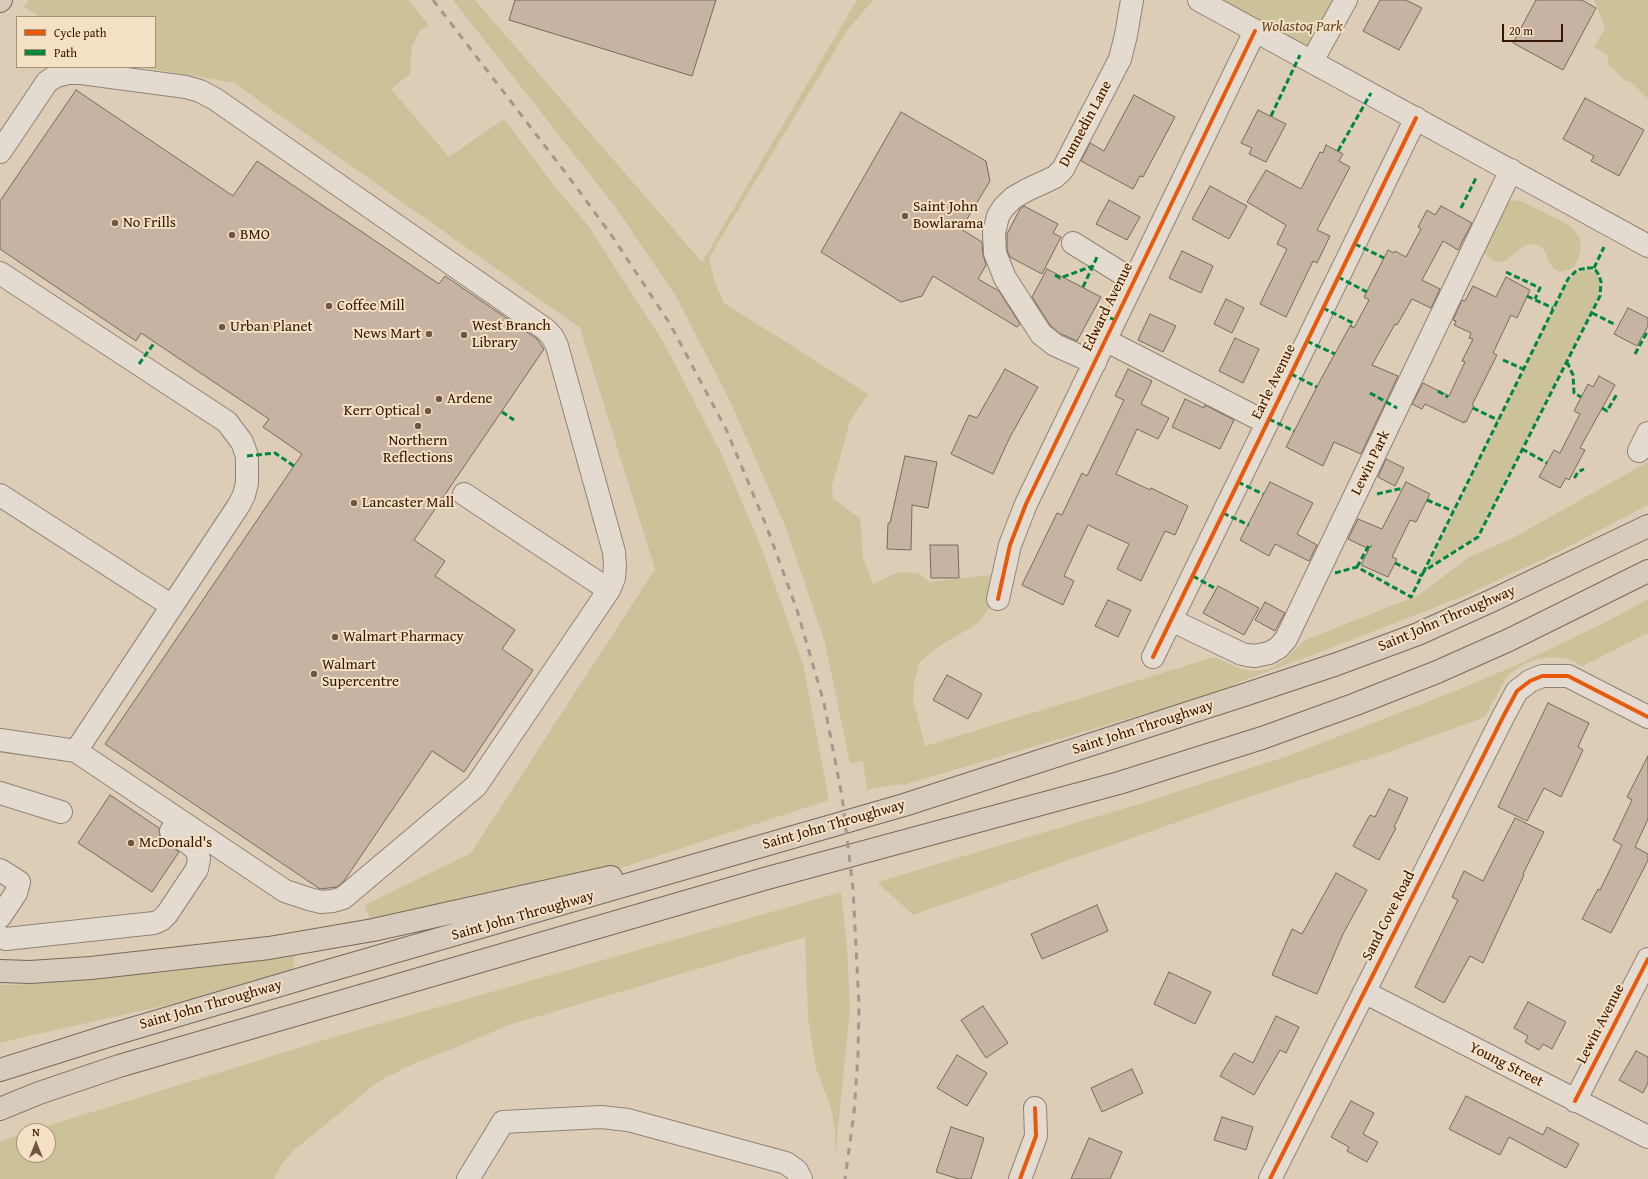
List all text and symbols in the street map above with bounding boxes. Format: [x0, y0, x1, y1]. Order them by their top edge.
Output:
legend [16, 16, 156, 68]
scale bar [1504, 16, 1565, 42]
park label: Wolastoq Park [1261, 18, 1343, 36]
text: 20 m [1509, 22, 1533, 39]
text: Cycle path [54, 24, 106, 41]
text: Path [54, 44, 77, 61]
street label: Dunnedin Lane [1056, 78, 1116, 170]
place label: Saint John Bowlarama [913, 198, 983, 233]
marker: Saint John Bowlarama [900, 211, 910, 221]
place label: No Frills [123, 214, 176, 232]
marker: No Frills [110, 218, 120, 228]
place label: BMO [240, 226, 270, 244]
marker: BMO [227, 230, 237, 240]
street label: Edward Avenue [1079, 260, 1137, 354]
place label: Coffee Mill [337, 297, 405, 315]
marker: Coffee Mill [324, 301, 334, 311]
place label: West Branch Library [472, 317, 551, 352]
place label: Urban Planet [230, 318, 313, 336]
marker: Urban Planet [217, 322, 227, 332]
place label: News Mart [353, 325, 421, 343]
marker: News Mart [424, 329, 434, 339]
marker: West Branch Library [459, 330, 469, 340]
street label: Earle Avenue [1248, 341, 1300, 423]
place label: Ardene [447, 390, 493, 408]
marker: Ardene [434, 394, 444, 404]
place label: Kerr Optical [344, 402, 420, 420]
marker: Kerr Optical [423, 406, 433, 416]
marker: Northern Reflections [413, 421, 423, 431]
street label: Lewin Park [1348, 428, 1394, 498]
place label: Northern Reflections [383, 432, 453, 467]
place label: Lancaster Mall [362, 494, 454, 512]
marker: Lancaster Mall [349, 498, 359, 508]
street label: Saint John Throughway [1376, 582, 1518, 656]
place label: Walmart Pharmacy [343, 628, 464, 646]
marker: Walmart Pharmacy [330, 632, 340, 642]
place label: Walmart Supercentre [322, 656, 399, 691]
marker: Walmart Supercentre [309, 669, 319, 679]
street label: Saint John Throughway [1070, 697, 1216, 759]
street label: Saint John Throughway [761, 796, 907, 854]
place label: McDonald's [139, 834, 212, 852]
marker: McDonald's [126, 838, 136, 848]
street label: Sand Cove Road [1359, 868, 1419, 964]
street label: Saint John Throughway [450, 887, 596, 945]
street label: Saint John Throughway [138, 976, 284, 1034]
street label: Lewin Avenue [1573, 981, 1629, 1067]
street label: Young Street [1466, 1039, 1546, 1091]
north arrow [16, 1123, 56, 1163]
text: N [32, 1124, 40, 1140]

